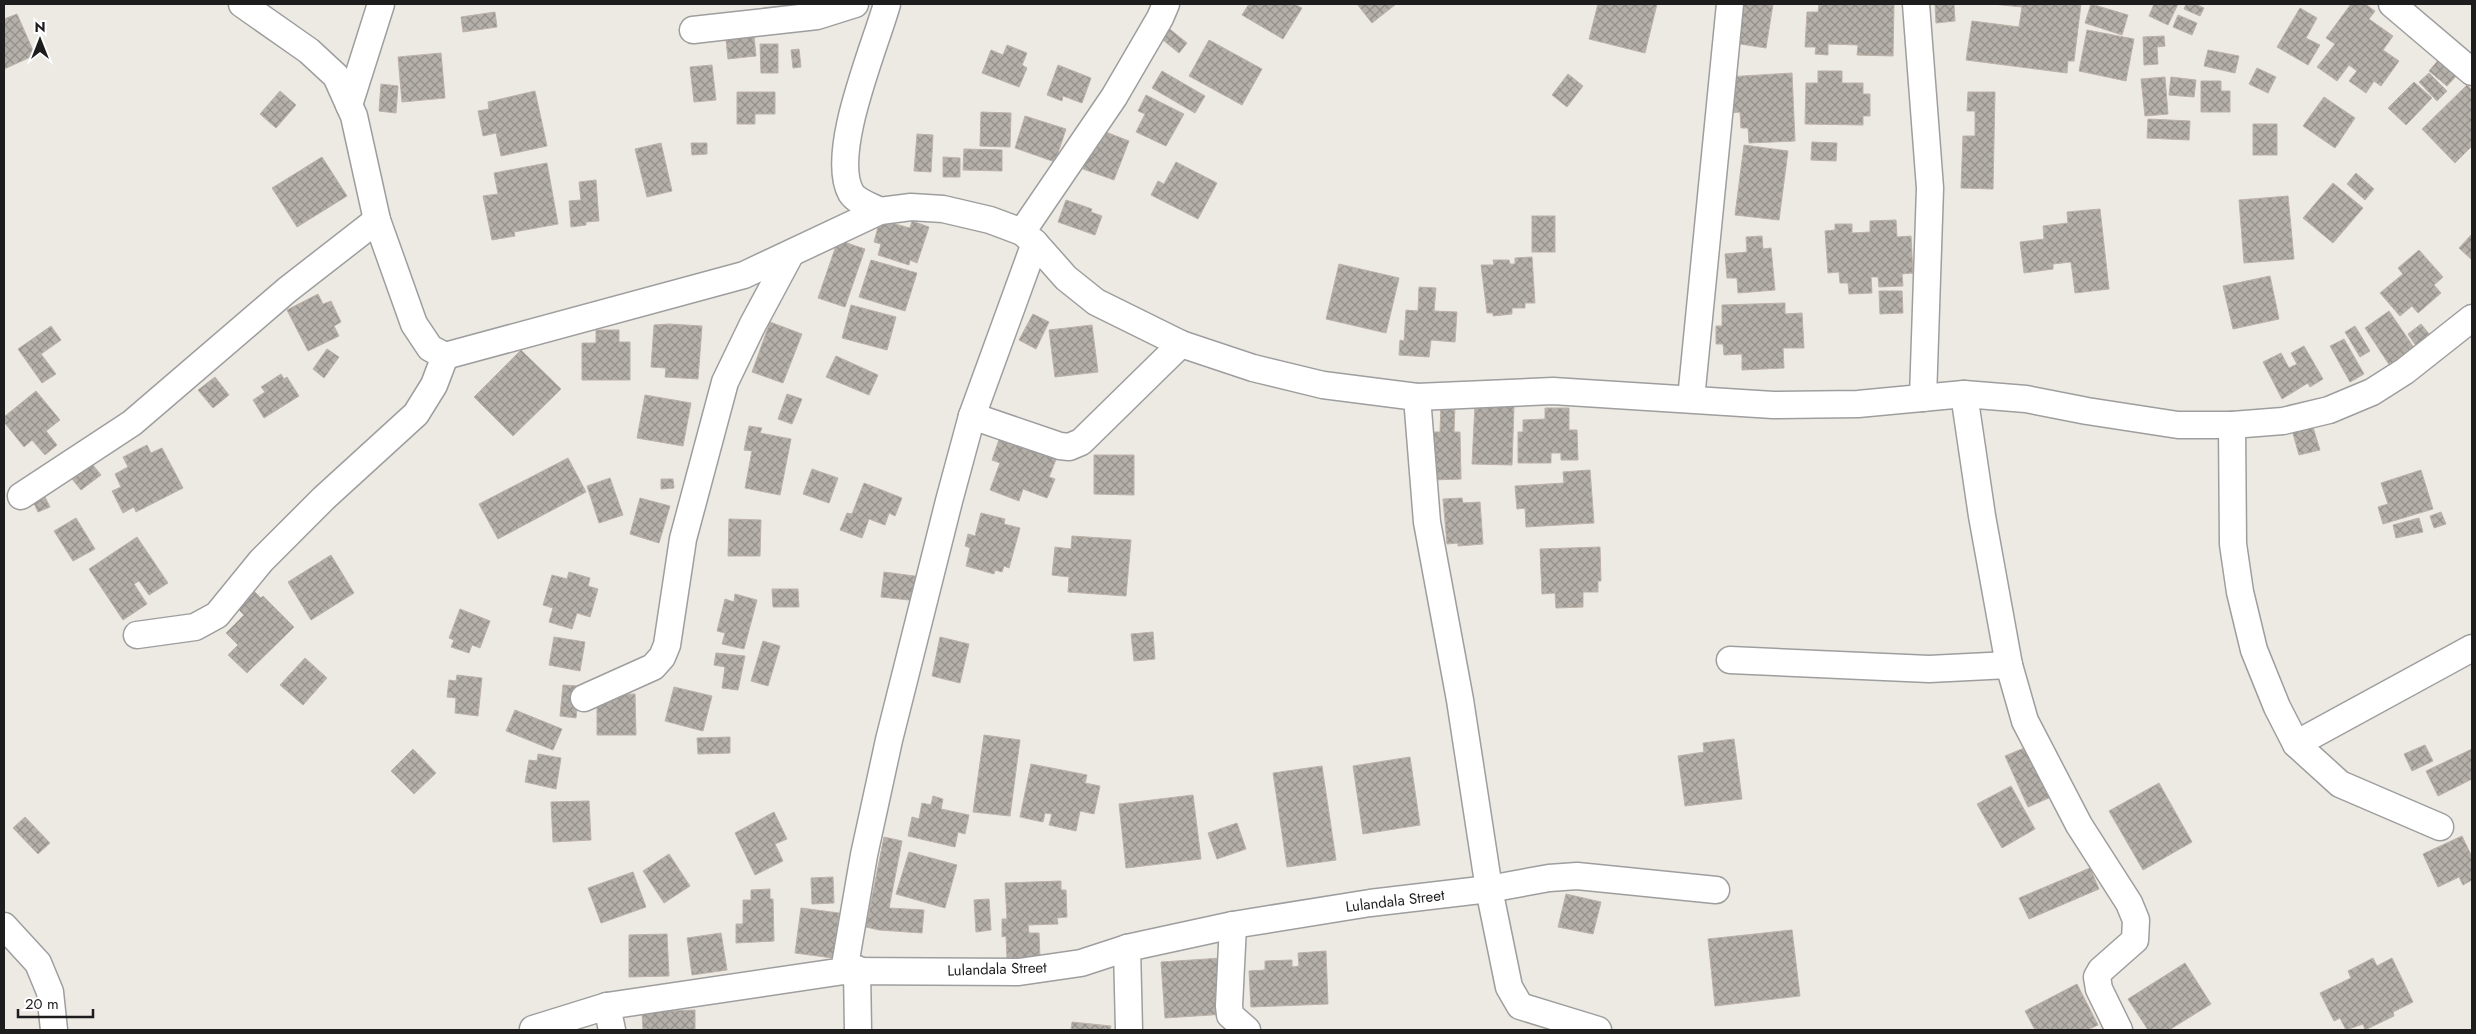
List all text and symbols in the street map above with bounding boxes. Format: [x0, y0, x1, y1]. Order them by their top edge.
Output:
north arrow [15, 15, 65, 65]
text: N [34, 17, 46, 37]
street label: Lulandala Street [1344, 884, 1446, 918]
street label: Lulandala Street [947, 956, 1048, 982]
scale bar [18, 986, 92, 1018]
text: 20 m [25, 993, 59, 1015]

